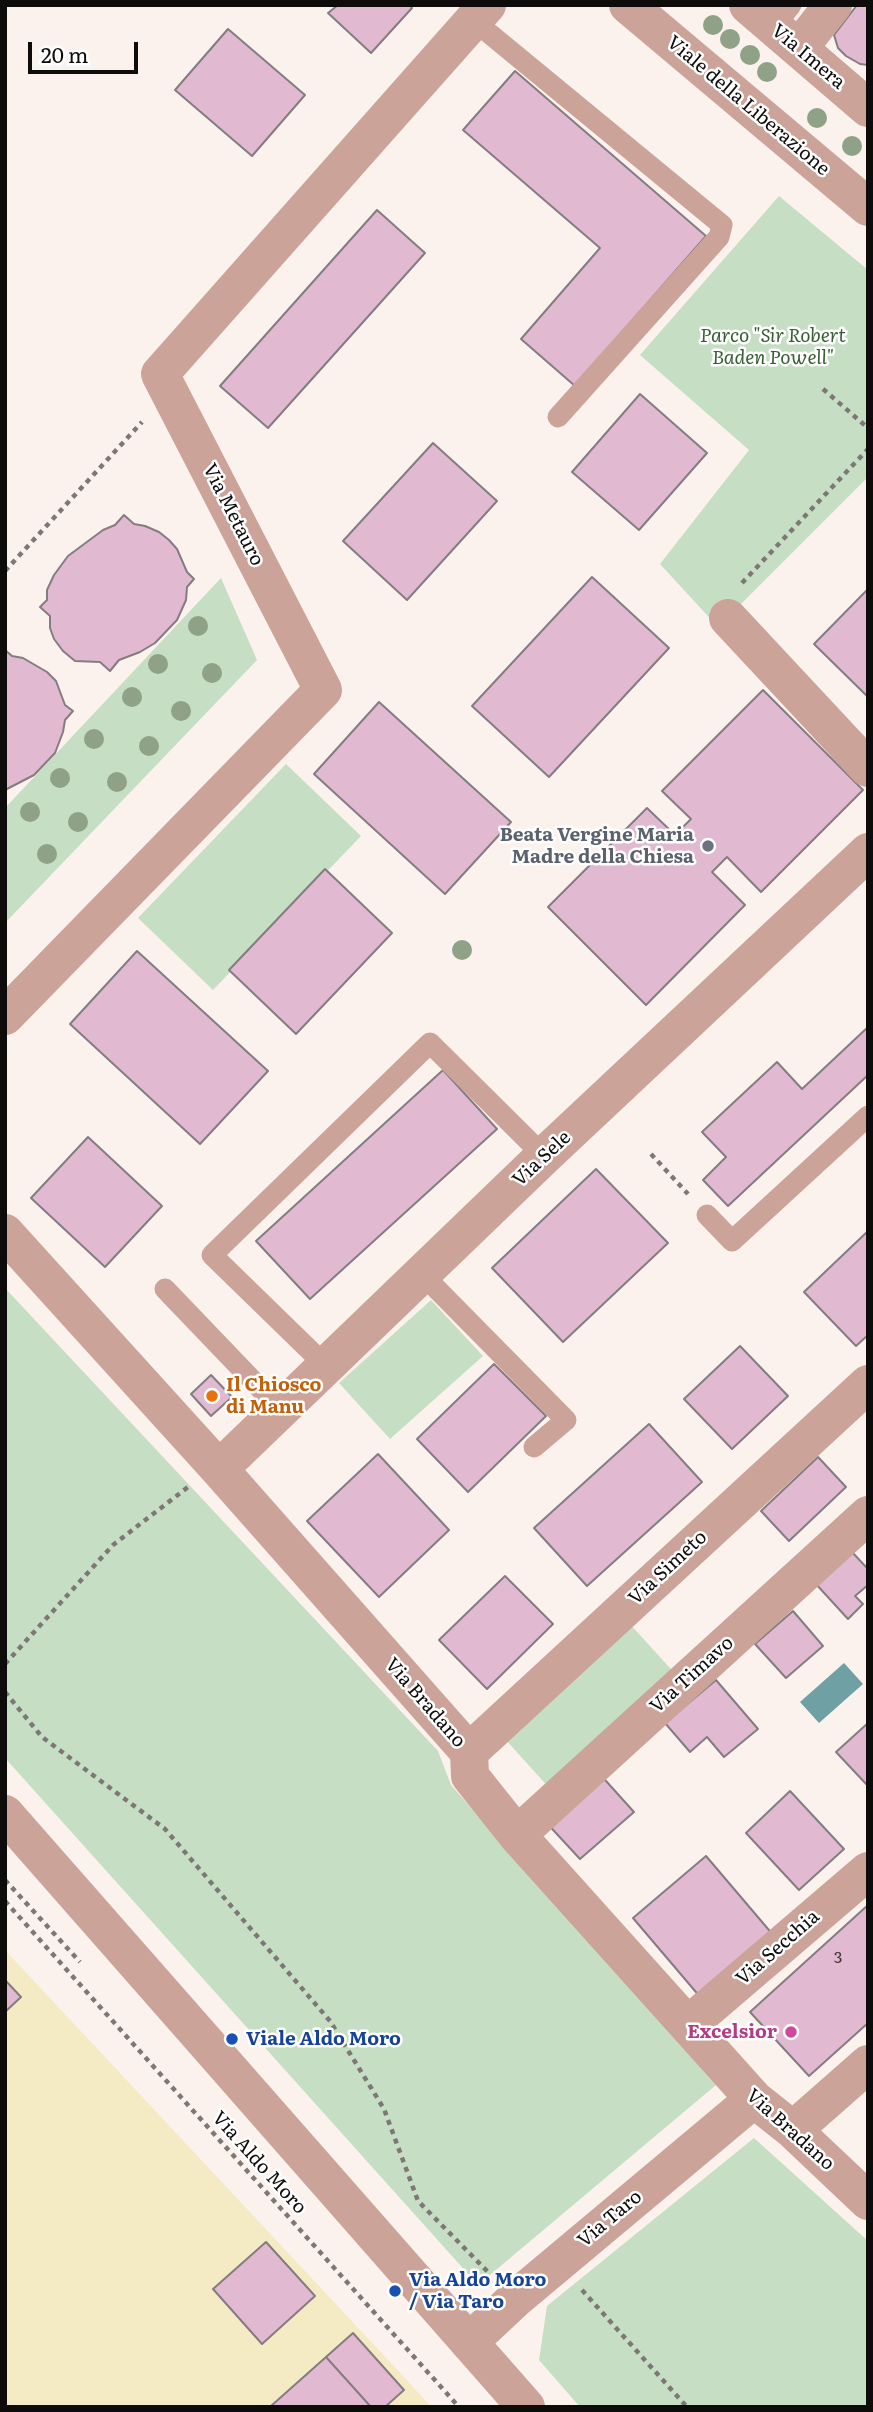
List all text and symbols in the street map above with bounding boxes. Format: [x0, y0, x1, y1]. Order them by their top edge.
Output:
street label: Via Imera [767, 20, 849, 94]
scale bar [32, 28, 142, 72]
street label: Viale della Liberazione [662, 31, 834, 181]
text: 20 m [41, 38, 88, 69]
park label: Parco "Sir Robert Baden Powell" [700, 325, 846, 369]
street label: Via Metauro [198, 460, 268, 570]
place label: Beata Vergine Maria Madre della Chiesa [500, 824, 694, 868]
marker: Beata Vergine Maria Madre della Chiesa [700, 838, 716, 854]
street label: Via Sele [508, 1126, 576, 1192]
place label: Il Chiosco di Manu [226, 1374, 321, 1418]
marker: Il Chiosco di Manu [204, 1388, 220, 1404]
street label: Via Simeto [624, 1526, 712, 1610]
street label: Via Timavo [646, 1632, 738, 1718]
street label: Via Bradano [380, 1654, 470, 1752]
street label: Via Secchia [732, 1906, 824, 1990]
house number: 3 [834, 1948, 842, 1968]
place label: Excelsior [687, 2021, 777, 2043]
marker: Excelsior [783, 2024, 799, 2040]
place label: Viale Aldo Moro [246, 2028, 401, 2050]
marker: Viale Aldo Moro [224, 2031, 240, 2047]
street label: Via Bradano [741, 2084, 839, 2176]
street label: Via Aldo Moro [207, 2107, 311, 2219]
street label: Via Taro [573, 2186, 647, 2252]
place label: Via Aldo Moro / Via Taro [409, 2269, 546, 2313]
marker: Via Aldo Moro / Via Taro [387, 2283, 403, 2299]

